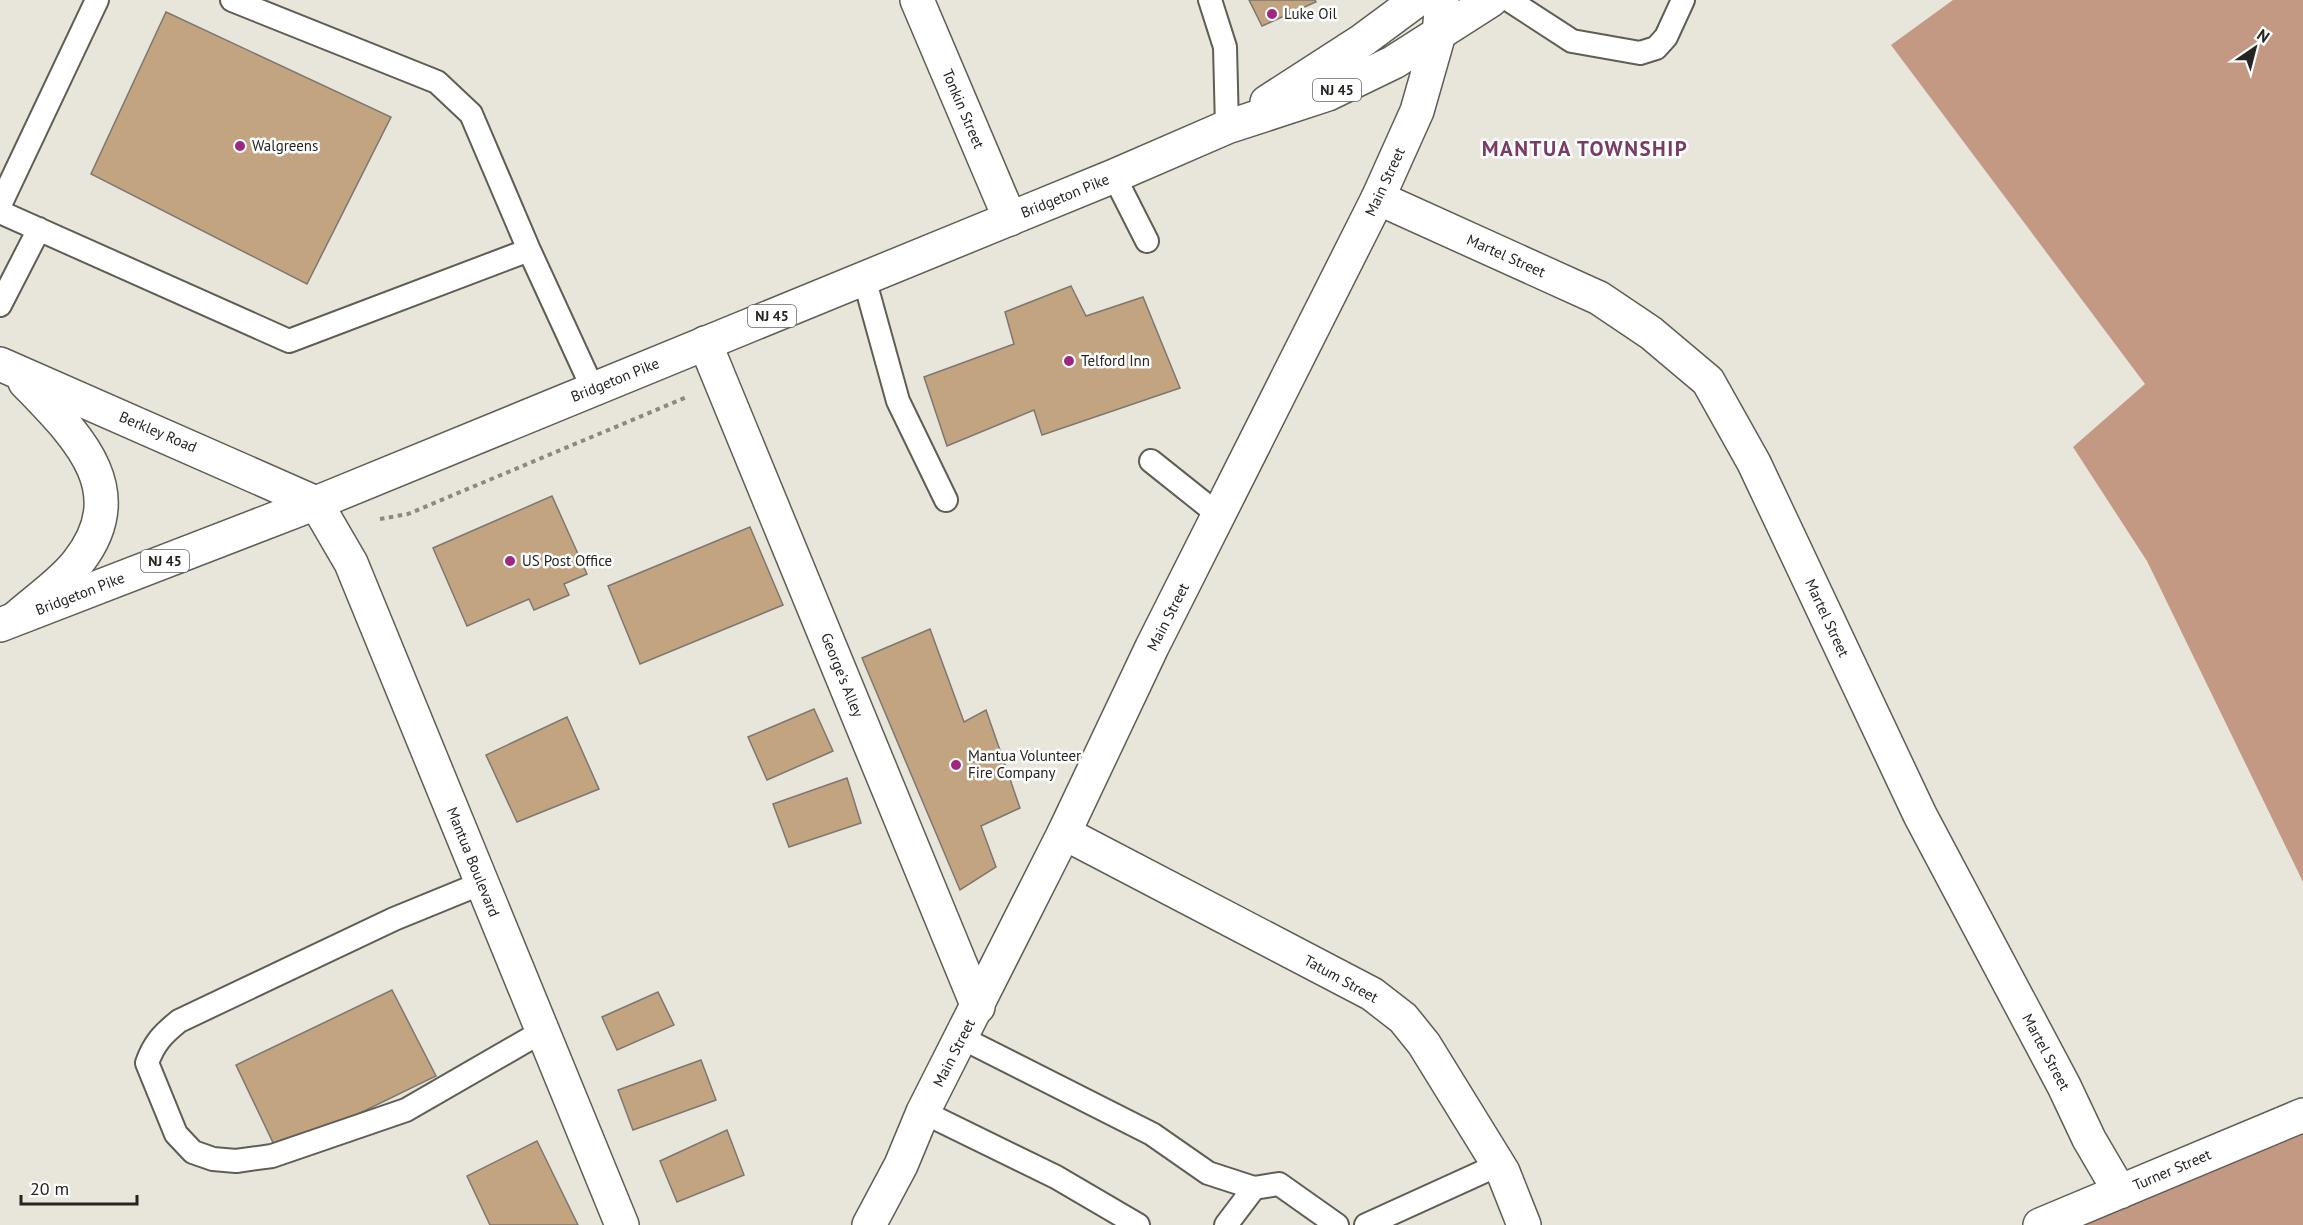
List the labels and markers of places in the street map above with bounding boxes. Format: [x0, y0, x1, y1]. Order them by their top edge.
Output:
place label: Luke Oil [1284, 4, 1337, 23]
marker: Luke Oil [1265, 7, 1279, 21]
place label: Walgreens [252, 136, 318, 155]
marker: Walgreens [233, 139, 247, 153]
place label: Telford Inn [1081, 351, 1150, 370]
marker: Telford Inn [1062, 354, 1076, 368]
place label: US Post Office [522, 551, 612, 570]
marker: US Post Office [503, 554, 517, 568]
place label: Mantua Volunteer Fire Company [968, 746, 1081, 782]
marker: Mantua Volunteer Fire Company [949, 758, 963, 772]

